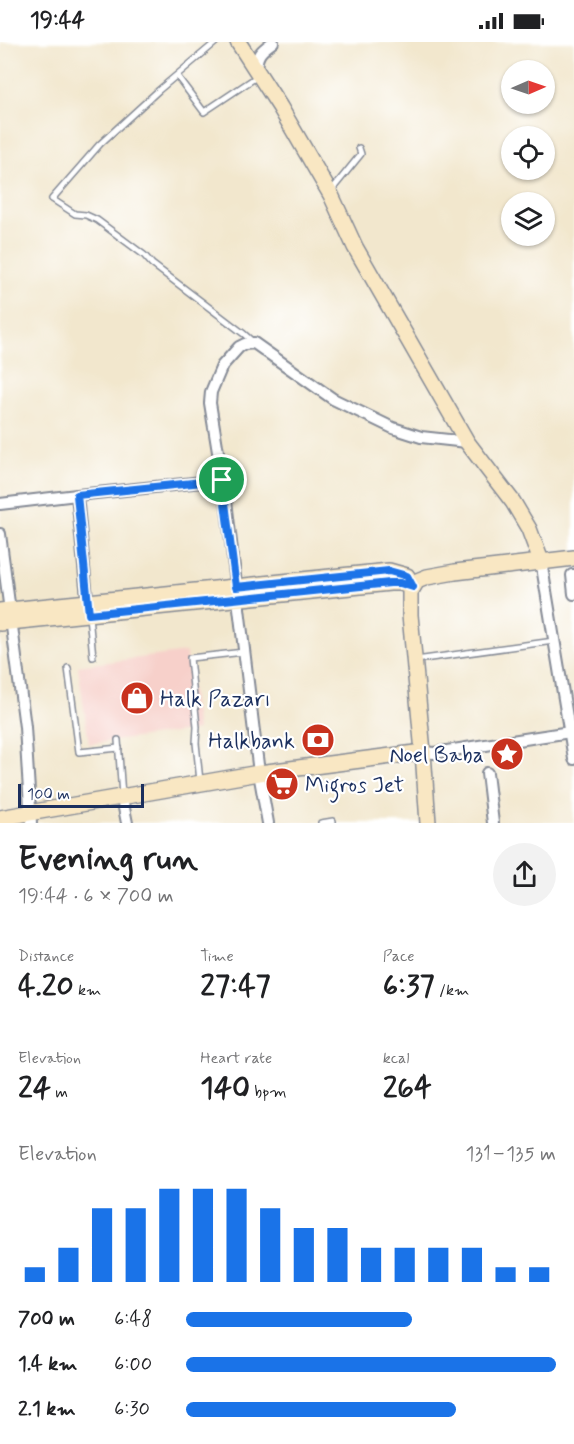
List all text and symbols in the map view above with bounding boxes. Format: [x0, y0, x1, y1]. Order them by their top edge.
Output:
text: 19:44 [30, 7, 85, 35]
north arrow [501, 60, 555, 114]
map controls [501, 60, 555, 246]
button: locate [501, 126, 555, 180]
button: layers [501, 192, 555, 246]
pin [196, 454, 247, 505]
icon: arrive [205, 463, 238, 496]
shop icon: Halk Pazarı [119, 680, 155, 716]
place label: Halk Pazarı [160, 686, 271, 714]
bank icon: Halkbank [300, 722, 336, 758]
place label: Halkbank [208, 728, 295, 756]
place icon: Noel Baba [489, 736, 525, 772]
place label: Noel Baba [390, 742, 484, 770]
supermarket icon: Migros Jet [264, 766, 300, 802]
place label: Migros Jet [305, 772, 404, 803]
scale bar [18, 781, 144, 808]
text: 100 m [27, 784, 70, 805]
text: Evening run [18, 838, 198, 882]
button: share [493, 843, 556, 906]
text: 19:44 · 6 × 700 m [18, 883, 174, 910]
text: Distance [18, 946, 74, 967]
text: Time [200, 946, 234, 967]
text: Pace [383, 946, 415, 967]
text: 4.20 [18, 967, 74, 1006]
text: 27:47 [200, 967, 271, 1006]
text: 6:37 [383, 967, 435, 1006]
text: km [74, 980, 101, 1001]
text: /km [435, 980, 469, 1001]
text: Elevation [18, 1048, 81, 1069]
text: Heart rate [200, 1048, 272, 1069]
text: kcal [383, 1048, 410, 1069]
text: 24 [18, 1069, 51, 1108]
text: 140 [200, 1069, 250, 1108]
text: 264 [383, 1069, 432, 1108]
text: m [51, 1082, 68, 1103]
text: bpm [250, 1082, 287, 1103]
text: Elevation [18, 1141, 97, 1168]
text: 131–135 m [466, 1141, 556, 1168]
text: 700 m [18, 1306, 75, 1333]
text: 6:48 [114, 1306, 152, 1333]
text: 1.4 km [18, 1351, 77, 1378]
text: 6:00 [114, 1351, 152, 1378]
text: 2.1 km [18, 1396, 75, 1423]
text: 6:30 [114, 1396, 150, 1423]

